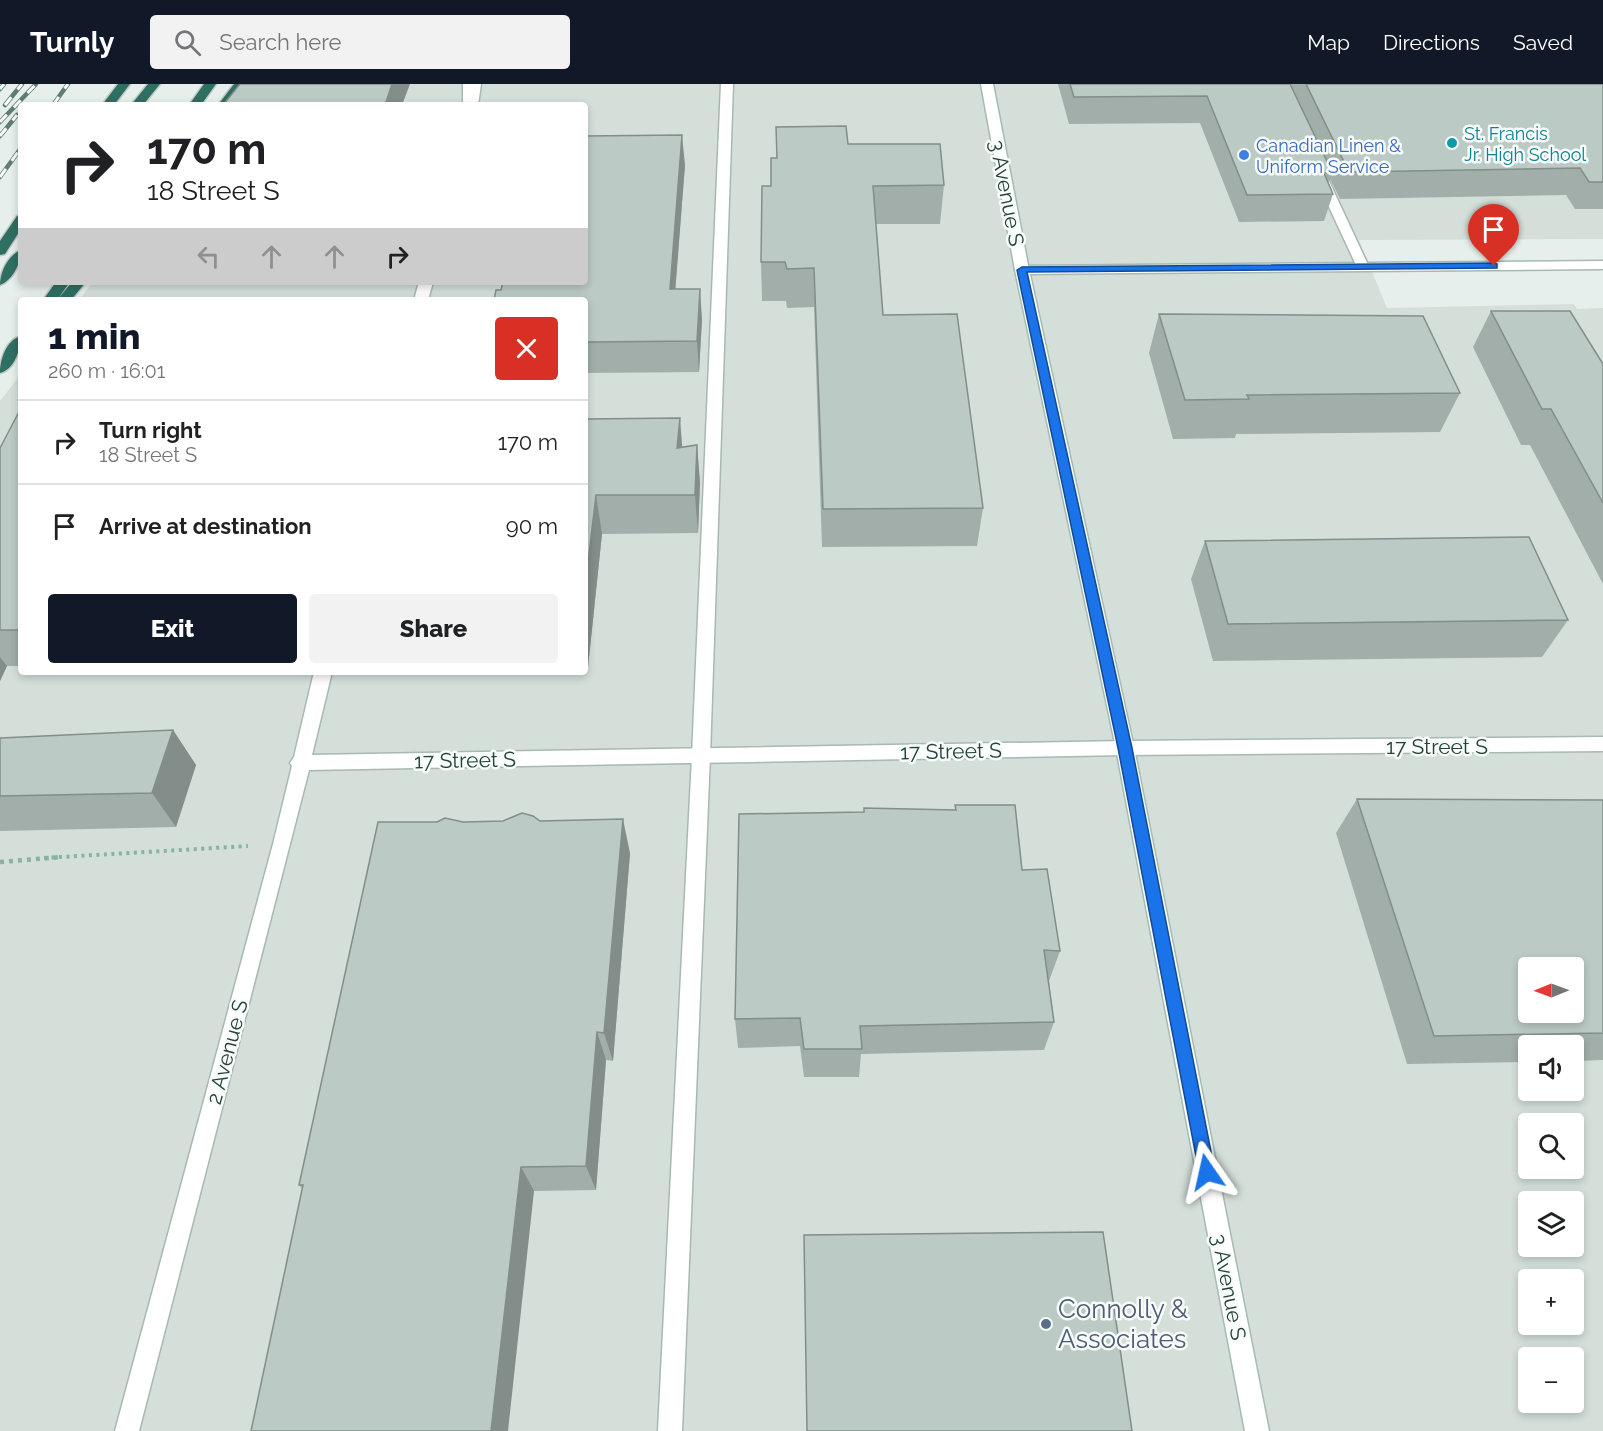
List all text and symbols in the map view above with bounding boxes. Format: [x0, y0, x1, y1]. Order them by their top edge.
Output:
search box [150, 15, 570, 69]
text: Turnly [30, 26, 114, 59]
icon: search [171, 26, 204, 59]
text: Search here [219, 29, 341, 55]
text: Map [1307, 30, 1350, 55]
text: Directions [1383, 30, 1480, 55]
text: Saved [1513, 30, 1573, 55]
place label: St. Francis Jr. High School [1464, 123, 1586, 165]
text: 170 m [147, 125, 266, 174]
icon: right [48, 126, 126, 204]
place label: Canadian Linen & Uniform Service [1256, 135, 1401, 177]
marker: St. Francis Jr. High School [1445, 136, 1459, 150]
street label: 3 Avenue S [984, 138, 1030, 248]
marker: Canadian Linen & Uniform Service [1237, 148, 1251, 162]
text: 18 Street S [147, 175, 280, 206]
pin [1468, 204, 1519, 266]
icon: arrive [1477, 213, 1510, 246]
icon: left [192, 240, 225, 273]
icon: ahead [255, 240, 288, 273]
icon: ahead [318, 240, 351, 273]
icon: right [381, 240, 414, 273]
text: 1 min [48, 315, 140, 357]
button: close [495, 317, 558, 380]
text: 260 m · 16:01 [48, 359, 165, 383]
text: Turn right [99, 417, 202, 443]
icon: right [48, 426, 81, 459]
text: 170 m [498, 429, 558, 455]
text: 18 Street S [99, 443, 197, 467]
icon: arrive [48, 510, 81, 543]
text: Arrive at destination [99, 513, 312, 539]
text: 90 m [506, 513, 558, 539]
button: Exit [48, 594, 297, 663]
button: Share [309, 594, 558, 663]
street label: 17 Street S [1386, 734, 1488, 759]
street label: 17 Street S [900, 738, 1002, 764]
street label: 17 Street S [414, 747, 516, 773]
north arrow [1518, 957, 1584, 1023]
map controls [1518, 957, 1584, 1413]
street label: 2 Avenue S [201, 997, 253, 1107]
button: sound [1518, 1035, 1584, 1101]
button: search [1518, 1113, 1584, 1179]
position arrow [1175, 1140, 1239, 1204]
button: layers [1518, 1191, 1584, 1257]
street label: 3 Avenue S [1206, 1232, 1252, 1342]
button: + [1518, 1269, 1584, 1335]
place label: Connolly & Associates [1058, 1294, 1189, 1354]
marker: Connolly & Associates [1039, 1317, 1053, 1331]
button: − [1518, 1347, 1584, 1413]

